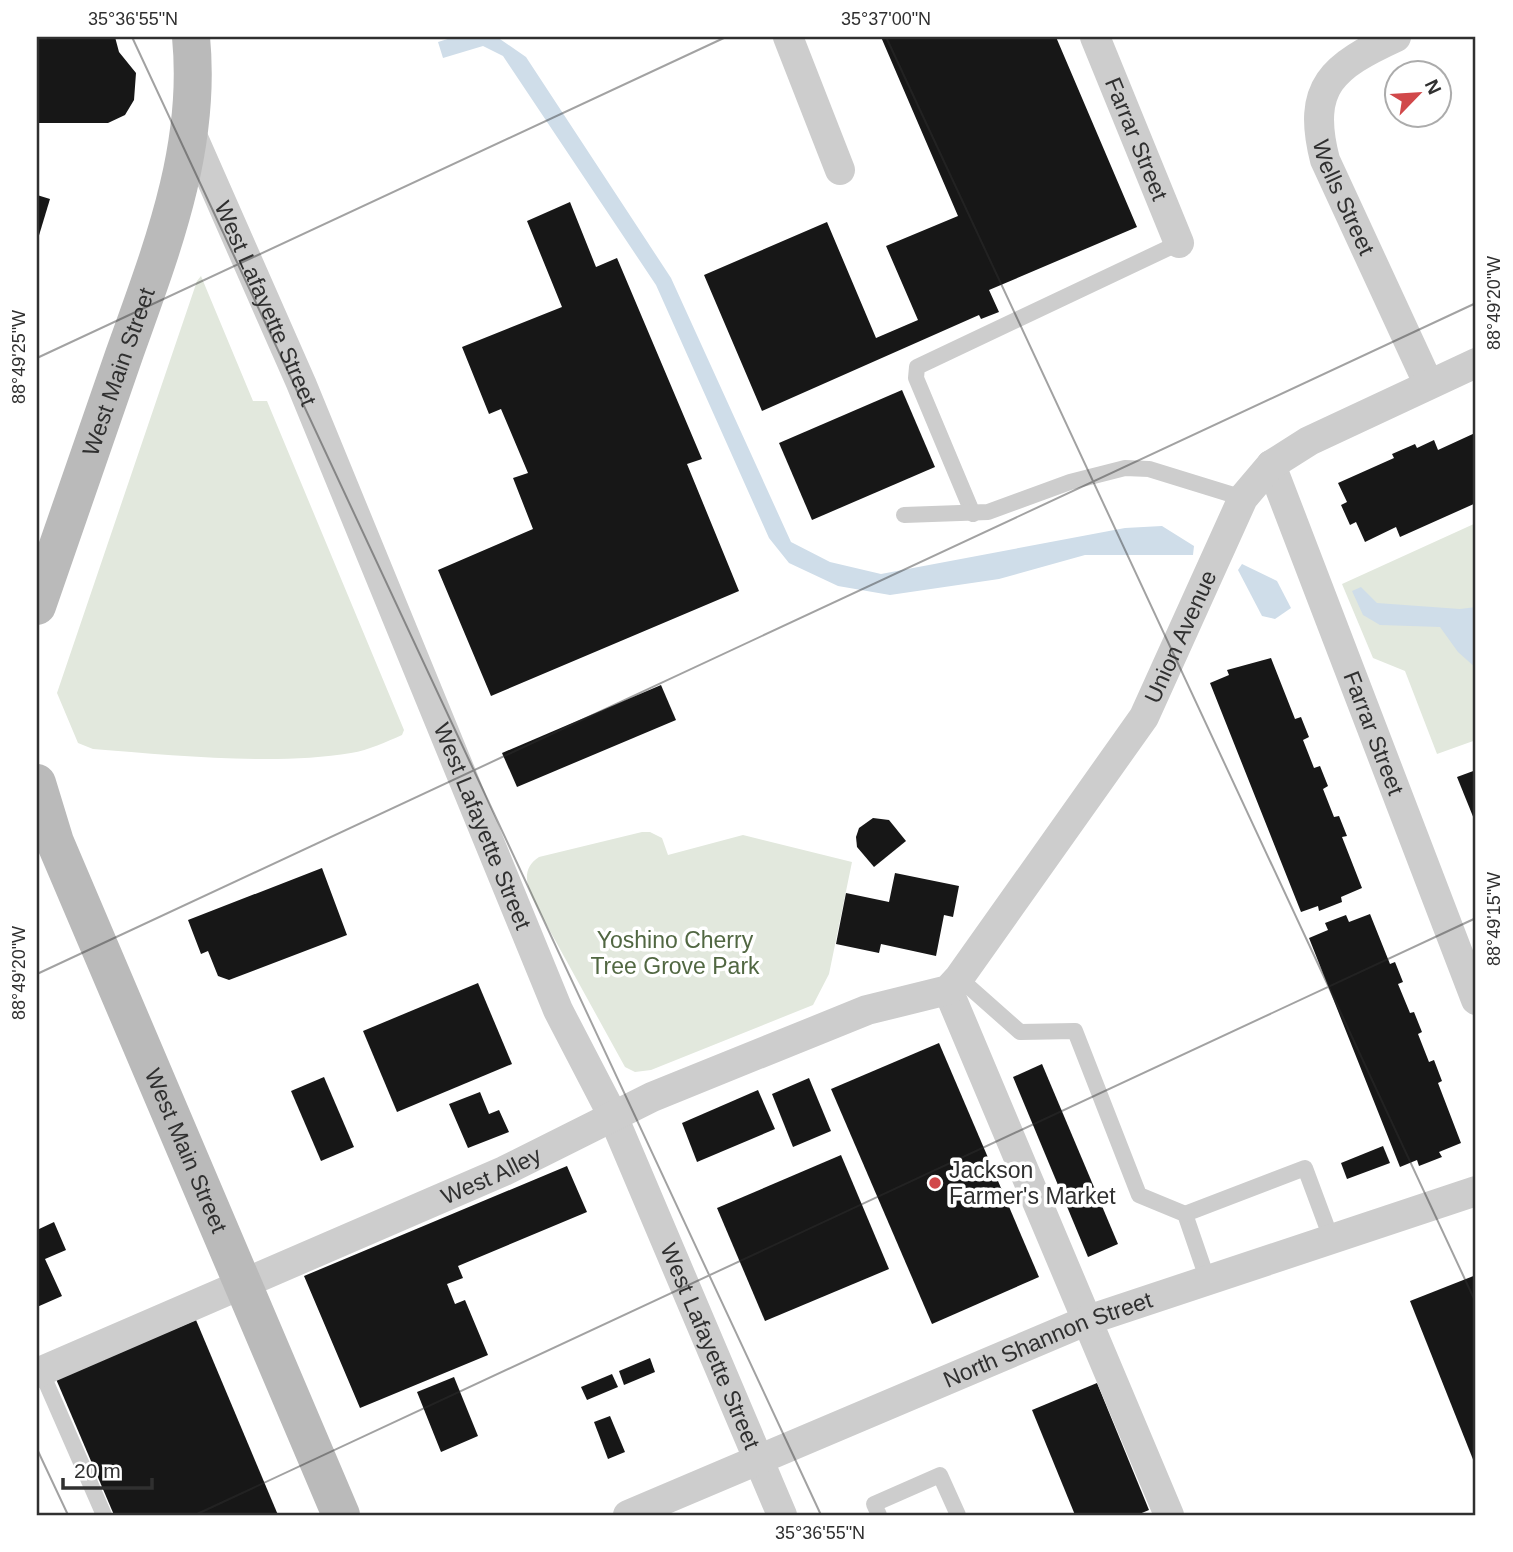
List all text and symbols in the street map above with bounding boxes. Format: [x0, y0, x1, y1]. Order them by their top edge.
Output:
text: 35°36'55"N [88, 9, 178, 29]
text: 35°37'00"N [841, 9, 931, 29]
north arrow [1384, 60, 1454, 130]
street label: Farrar Street [1100, 74, 1173, 205]
text: N [1421, 76, 1445, 98]
street label: Wells Street [1308, 137, 1380, 260]
street label: West Lafayette Street [210, 197, 322, 410]
text: 88°49'20"W [1484, 256, 1504, 350]
street label: West Main Street [77, 284, 160, 459]
text: 88°49'25"W [9, 310, 29, 404]
street label: Union Avenue [1139, 566, 1222, 707]
street label: Farrar Street [1338, 667, 1409, 799]
street label: West Lafayette Street [429, 719, 537, 934]
text: 88°49'15"W [1484, 872, 1504, 966]
text: 88°49'20"W [9, 926, 29, 1020]
park label: Yoshino Cherry Tree Grove Park [590, 927, 760, 979]
street label: West Main Street [140, 1065, 233, 1237]
street label: West Alley [437, 1141, 546, 1210]
place label: Jackson Farmer's Market [949, 1157, 1116, 1209]
marker: Jackson Farmer's Market [927, 1175, 943, 1191]
street label: West Lafayette Street [655, 1239, 766, 1453]
street label: North Shannon Street [939, 1286, 1156, 1393]
scale bar [63, 1447, 152, 1491]
text: 20 m [74, 1459, 121, 1482]
text: 35°36'55"N [775, 1523, 865, 1543]

